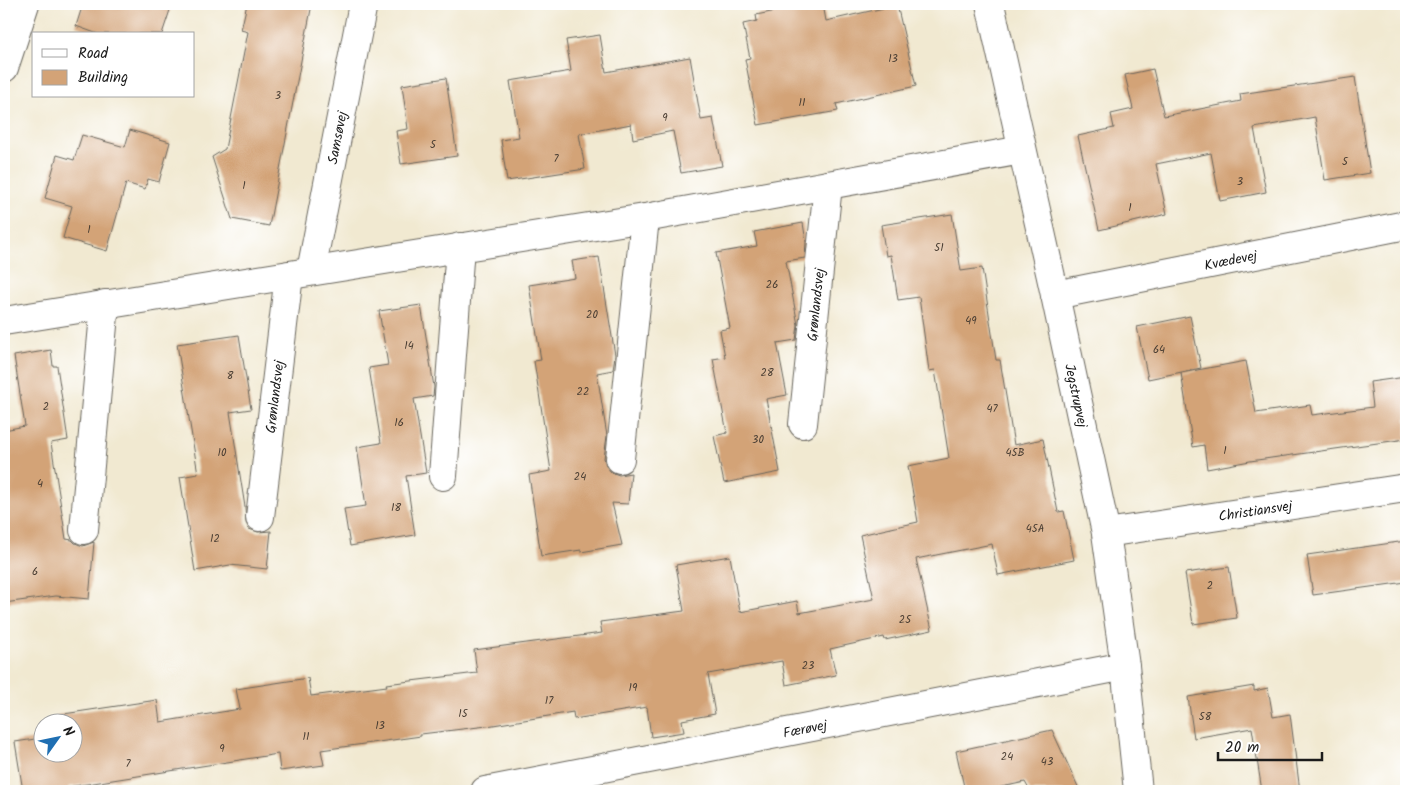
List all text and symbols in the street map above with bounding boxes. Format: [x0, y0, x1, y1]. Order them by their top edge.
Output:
legend [32, 32, 195, 98]
text: Road [78, 42, 109, 66]
house number: 13 [888, 50, 898, 68]
text: Building [78, 66, 128, 90]
house number: 3 [275, 87, 281, 105]
house number: 11 [799, 94, 805, 112]
street label: Samsøvej [322, 109, 354, 166]
house number: 9 [662, 109, 668, 127]
house number: 5 [430, 136, 437, 154]
house number: 7 [553, 150, 559, 168]
house number: 5 [1342, 153, 1349, 171]
house number: 3 [1237, 173, 1243, 191]
house number: 1 [242, 177, 246, 195]
house number: 1 [1128, 199, 1132, 217]
house number: 1 [87, 221, 91, 239]
house number: 51 [934, 239, 944, 257]
street label: Kvædevej [1202, 245, 1260, 277]
street label: Grønlandsvej [802, 267, 831, 342]
house number: 26 [766, 276, 778, 294]
house number: 20 [586, 306, 598, 324]
house number: 49 [965, 312, 977, 330]
house number: 14 [404, 337, 414, 355]
house number: 64 [1153, 341, 1165, 359]
street label: Grønlandsvej [260, 359, 291, 435]
street label: Jegstrupvej [1058, 362, 1093, 430]
house number: 28 [760, 364, 774, 382]
house number: 8 [227, 367, 234, 385]
house number: 22 [577, 383, 589, 401]
house number: 2 [43, 398, 49, 416]
house number: 47 [986, 400, 998, 418]
house number: 16 [394, 414, 404, 432]
house number: 30 [752, 431, 764, 449]
house number: 1 [1223, 442, 1227, 460]
house number: 10 [218, 444, 227, 462]
house number: 45B [1006, 444, 1024, 462]
house number: 24 [574, 468, 586, 486]
house number: 4 [37, 475, 43, 493]
street label: Christiansvej [1217, 495, 1294, 528]
house number: 18 [391, 499, 401, 517]
house number: 45A [1026, 520, 1045, 538]
house number: 12 [210, 530, 220, 548]
house number: 6 [32, 563, 38, 581]
house number: 2 [1207, 577, 1213, 595]
house number: 25 [899, 611, 912, 629]
house number: 23 [802, 657, 814, 675]
house number: 19 [629, 679, 638, 697]
house number: 17 [545, 692, 554, 710]
house number: 15 [458, 705, 469, 723]
house number: 58 [1199, 708, 1212, 726]
north arrow [32, 712, 82, 762]
street label: Færøvej [781, 714, 830, 745]
house number: 13 [375, 717, 385, 735]
text: N [56, 722, 80, 741]
house number: 11 [303, 728, 309, 746]
scale bar [1218, 730, 1321, 762]
text: 20 m [1225, 736, 1259, 760]
house number: 9 [219, 740, 225, 758]
house number: 24 [1001, 748, 1013, 766]
house number: 43 [1041, 753, 1053, 771]
house number: 7 [125, 755, 131, 773]

